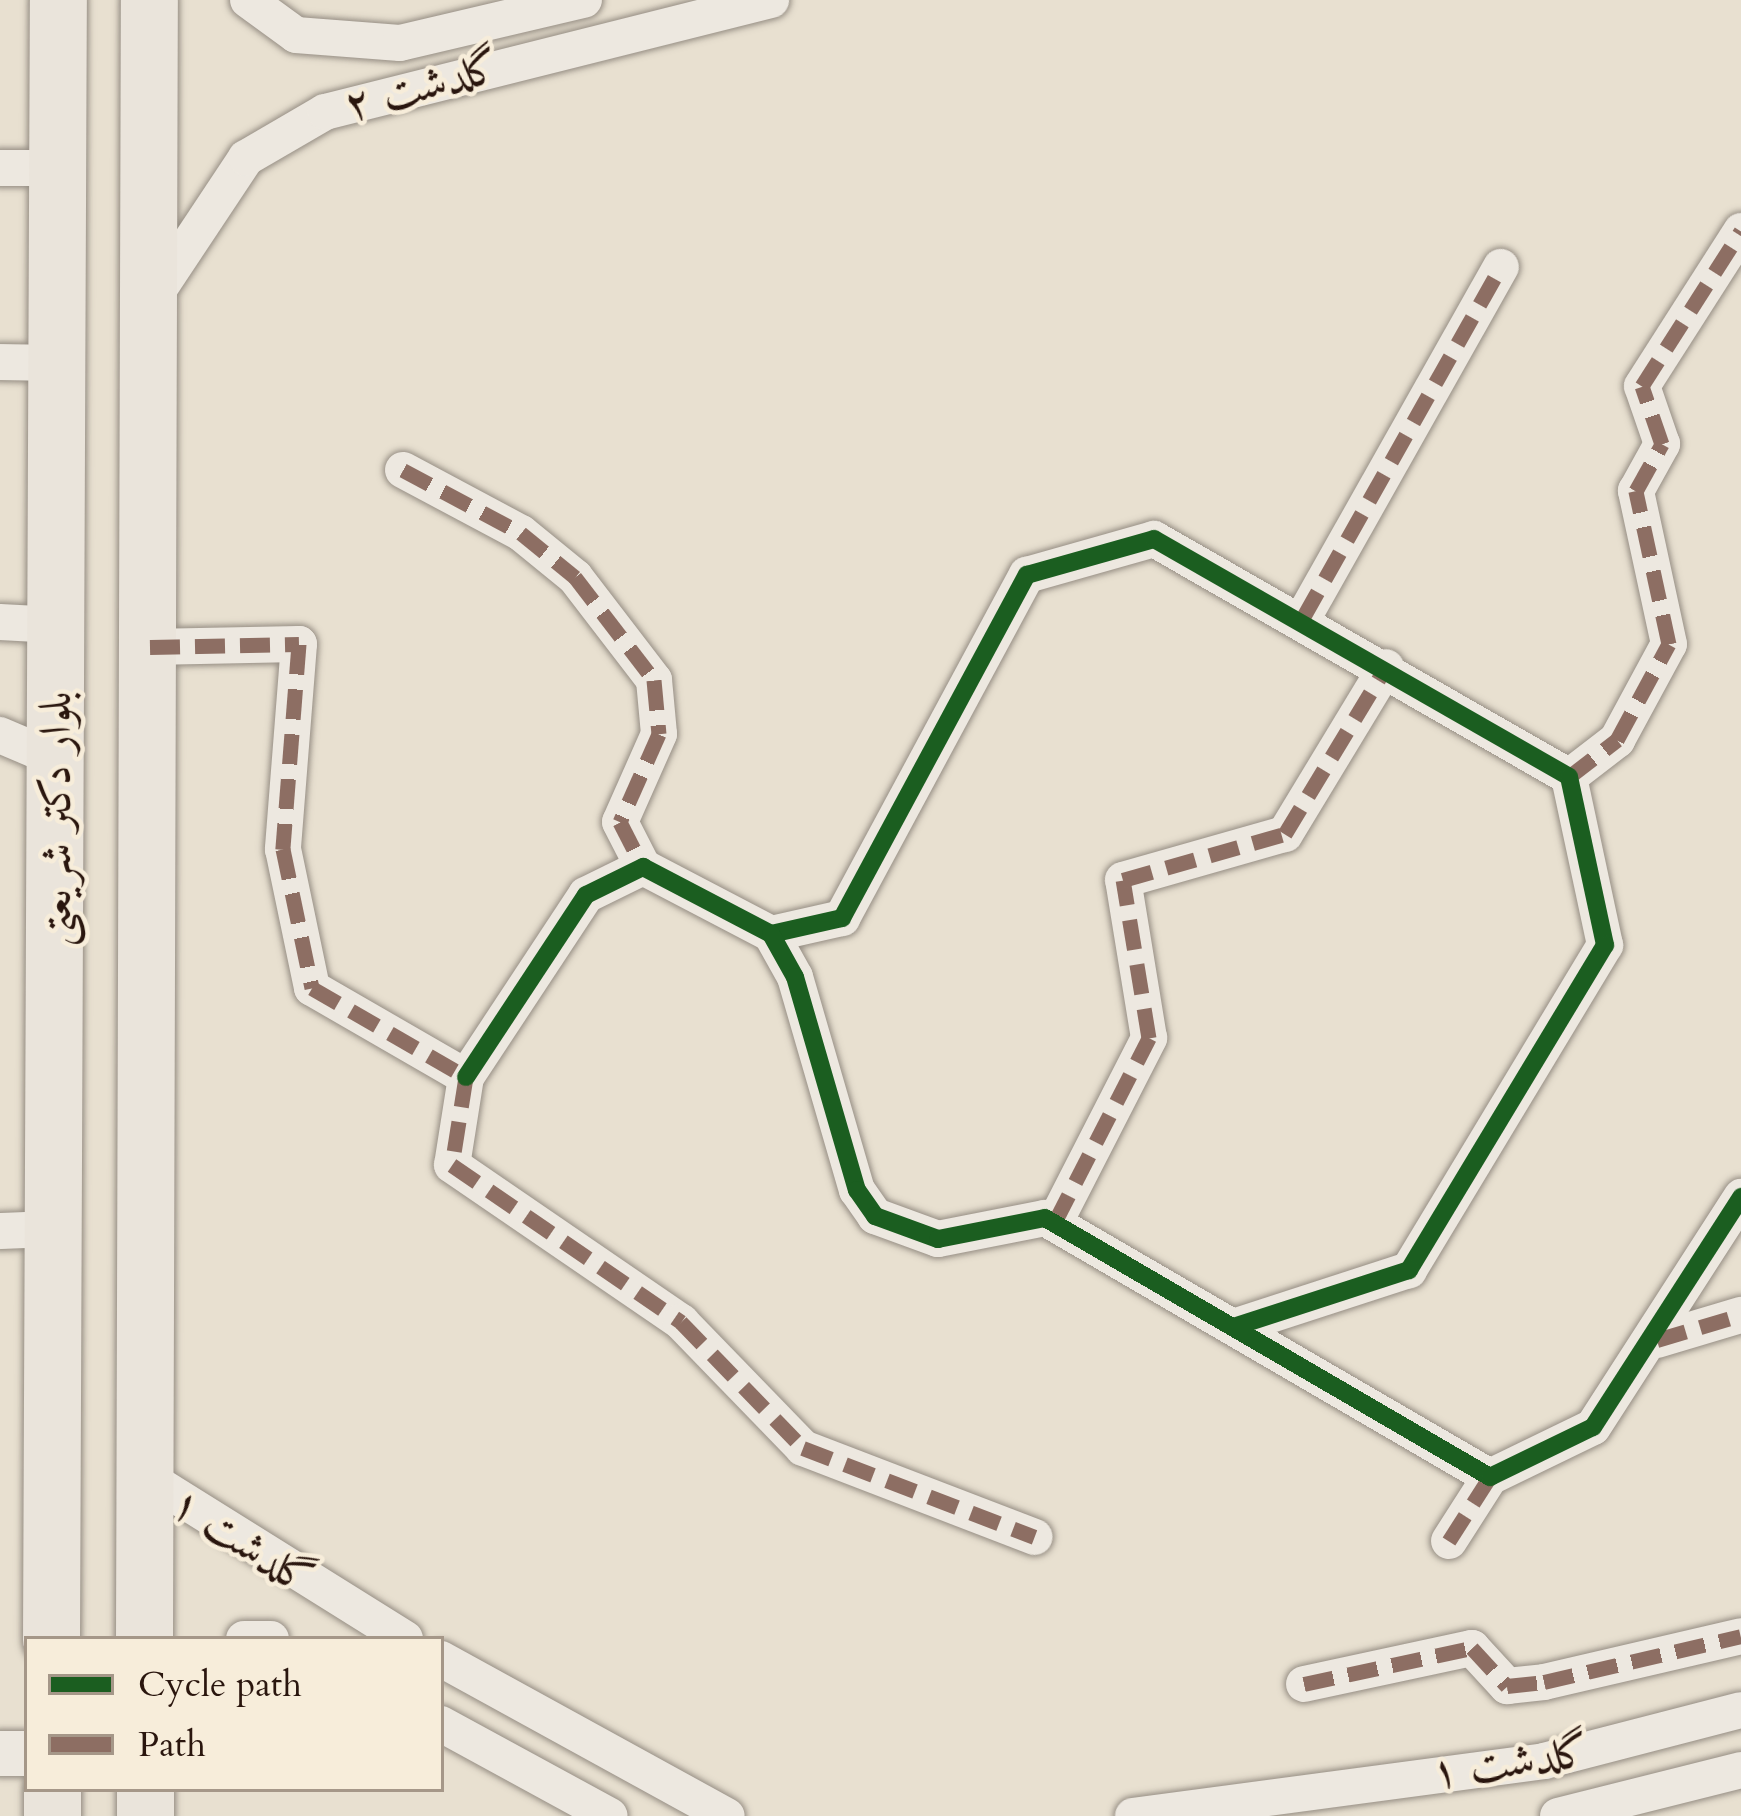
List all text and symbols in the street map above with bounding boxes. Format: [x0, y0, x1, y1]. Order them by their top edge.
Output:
street label: گلدشت ۲ [338, 39, 506, 133]
street label: بلوار دکتر شریعتی [29, 691, 83, 947]
street label: گلدشت ۱ [161, 1475, 323, 1607]
legend [24, 1636, 444, 1792]
text: Cycle path [138, 1660, 302, 1709]
text: Path [138, 1720, 206, 1769]
street label: گلدشت ۱ [1428, 1724, 1592, 1800]

